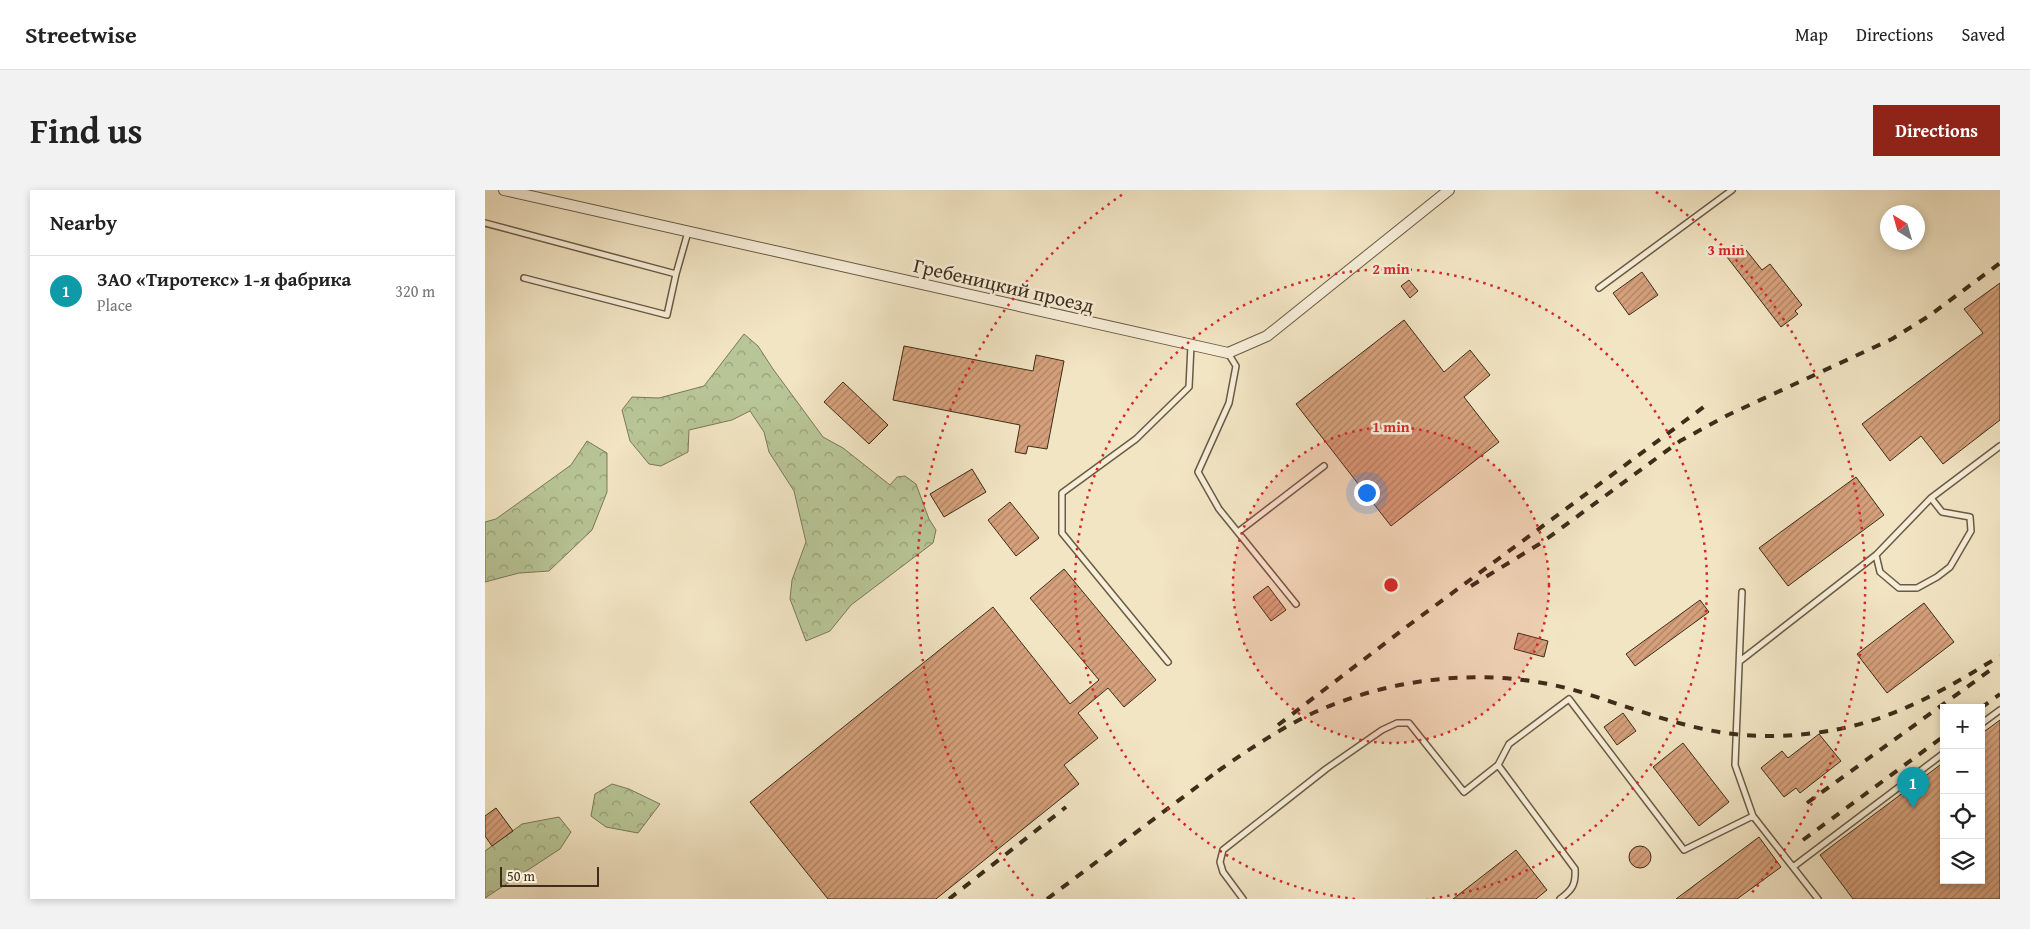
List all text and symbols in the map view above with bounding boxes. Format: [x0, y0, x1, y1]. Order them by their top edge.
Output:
text: Streetwise [25, 17, 137, 52]
text: Map [1795, 21, 1828, 48]
text: Directions [1856, 21, 1933, 48]
text: Saved [1961, 21, 2005, 48]
text: Find us [30, 105, 143, 156]
button: Directions [1873, 105, 2000, 156]
north arrow [1880, 205, 1925, 250]
text: Nearby [50, 207, 117, 238]
text: 3 min [1707, 239, 1745, 260]
street label: Гребеницкий проезд [911, 250, 1097, 320]
text: 2 min [1372, 258, 1410, 279]
text: ЗАО «Тиротекс» 1-я фабрика [97, 265, 351, 293]
text: 1 [62, 279, 70, 303]
text: 320 m [395, 279, 435, 303]
text: Place [97, 293, 132, 317]
text: 1 min [1372, 416, 1410, 437]
your location [1354, 480, 1380, 506]
centre of rings [1382, 576, 1400, 594]
map controls [1940, 704, 1985, 884]
button: + [1940, 704, 1985, 749]
button: − [1940, 749, 1985, 794]
pin: 1 [1897, 767, 1929, 808]
button: locate [1940, 794, 1985, 839]
button: layers [1940, 839, 1985, 884]
scale bar [500, 864, 599, 887]
text: 50 m [507, 866, 535, 886]

